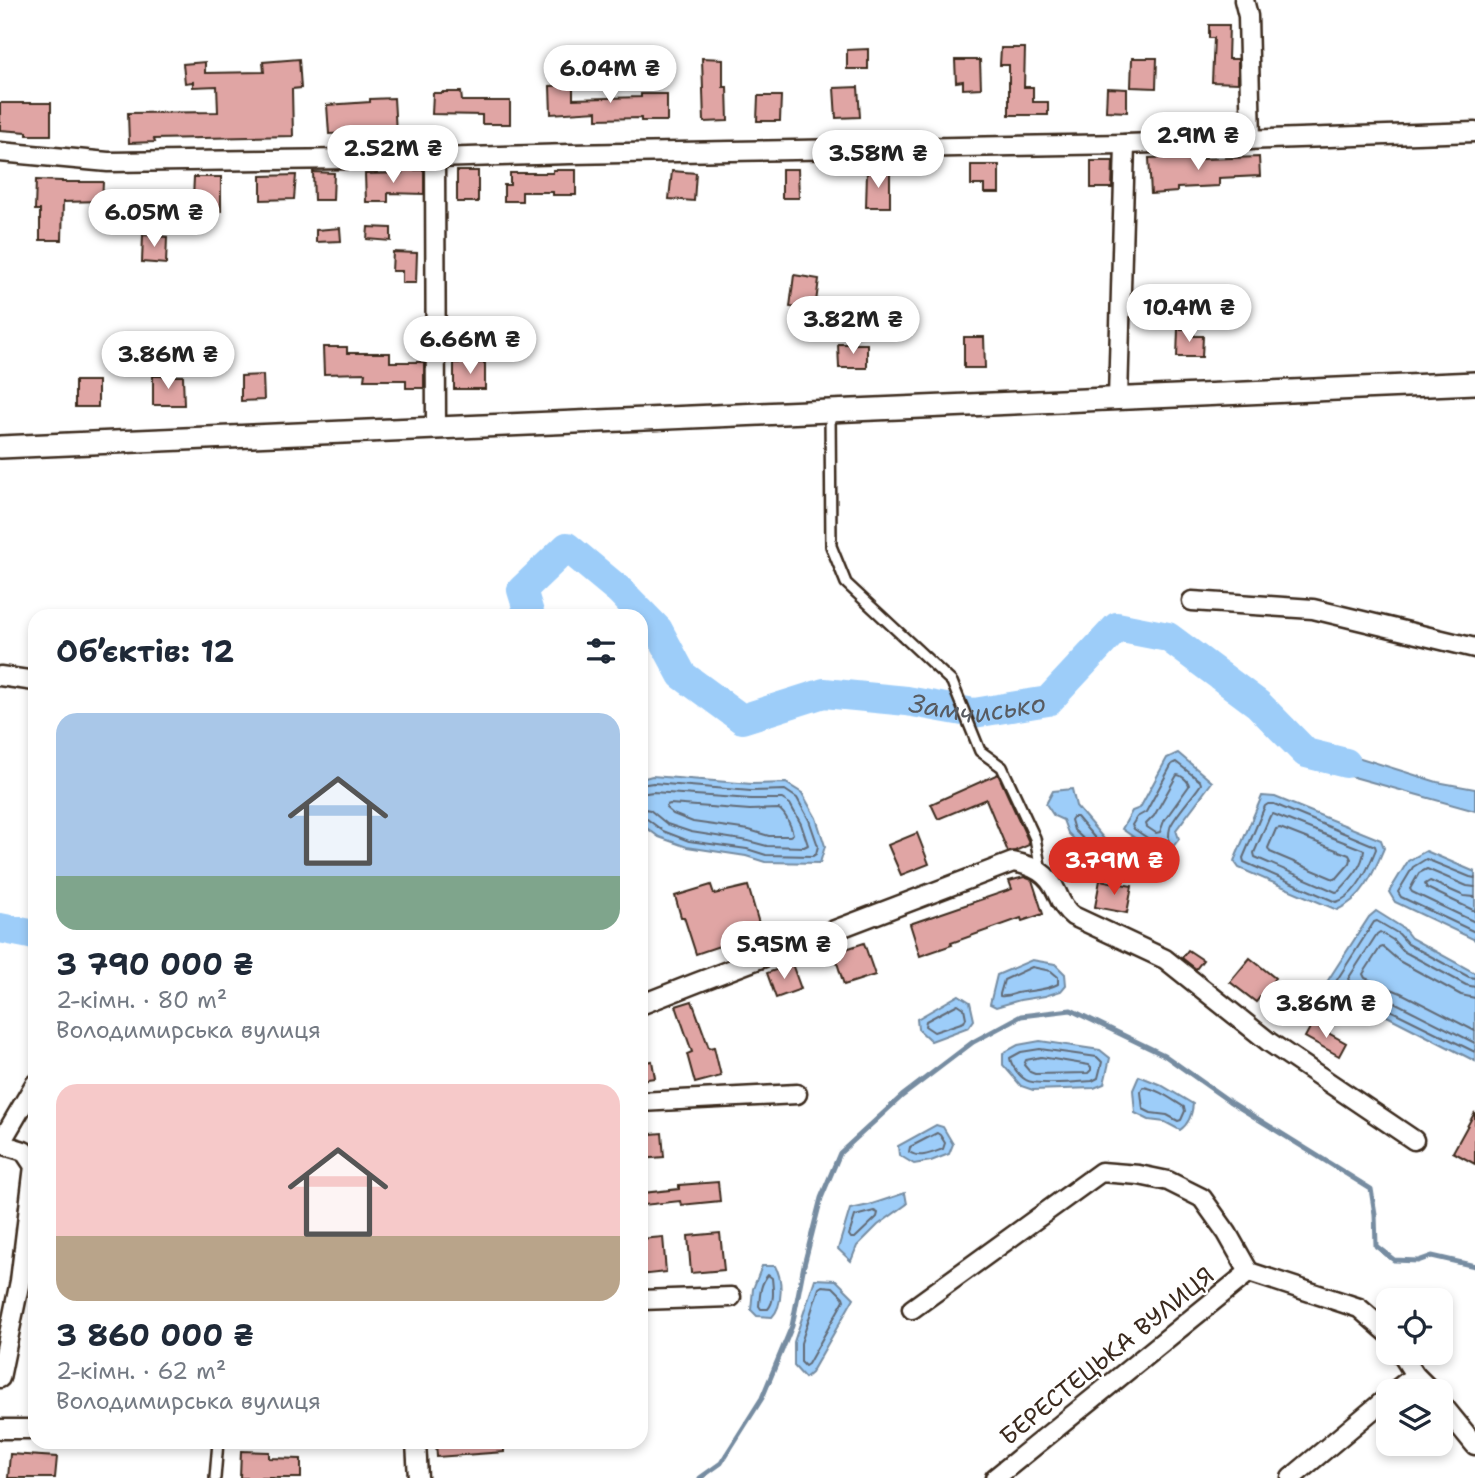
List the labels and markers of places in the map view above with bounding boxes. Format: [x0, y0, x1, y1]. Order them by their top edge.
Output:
pin: 6.04M ₴ [545, 46, 675, 105]
pin: 2.9M ₴ [1141, 113, 1255, 172]
pin: 2.52M ₴ [328, 125, 458, 185]
pin: 3.58M ₴ [813, 130, 943, 190]
pin: 6.05M ₴ [89, 190, 219, 249]
pin: 10.4M ₴ [1124, 284, 1254, 344]
pin: 3.82M ₴ [788, 296, 918, 356]
pin: 6.66M ₴ [405, 316, 535, 376]
pin: 3.86M ₴ [103, 332, 233, 391]
pin: 3.79M ₴ [1049, 838, 1179, 897]
pin: 5.95M ₴ [719, 922, 849, 981]
pin: 3.86M ₴ [1261, 981, 1391, 1040]

